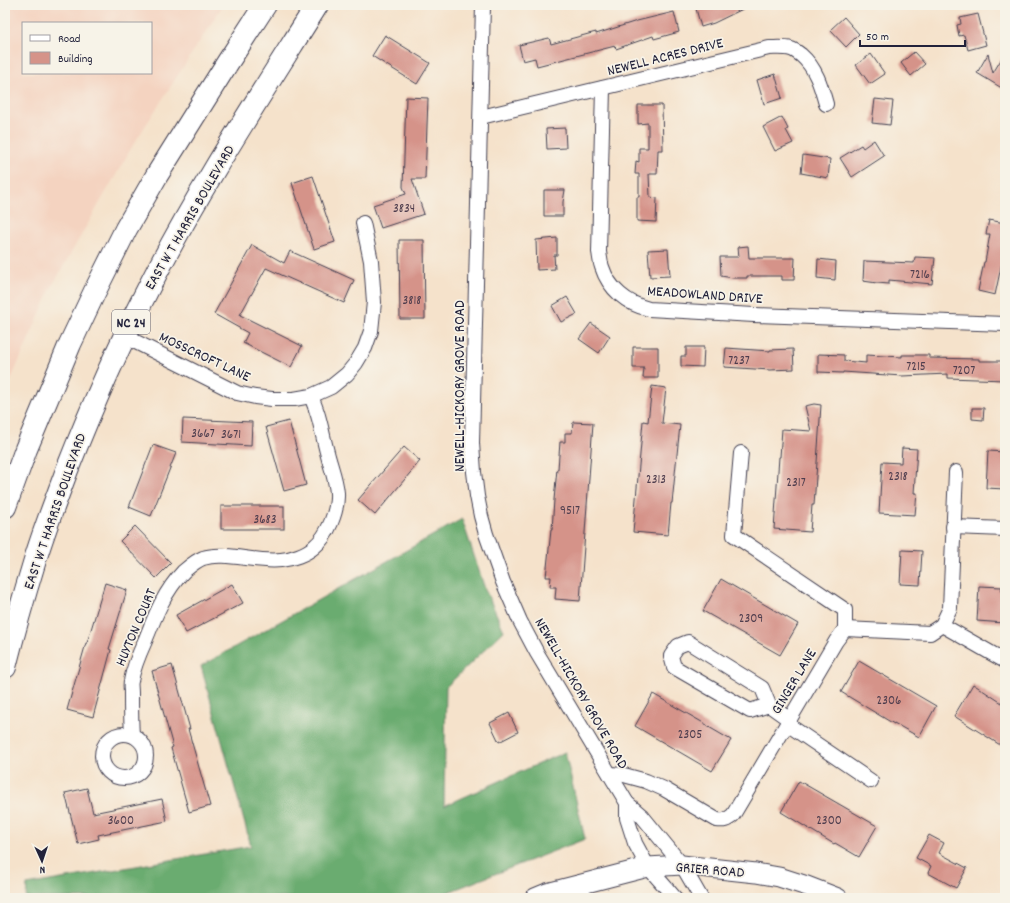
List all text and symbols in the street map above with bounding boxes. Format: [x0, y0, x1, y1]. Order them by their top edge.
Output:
legend [22, 22, 152, 74]
scale bar [860, 22, 965, 48]
text: 50 m [866, 29, 889, 46]
text: Road [58, 31, 80, 48]
street label: NEWELL ACRES DRIVE [605, 33, 726, 83]
text: Building [58, 51, 93, 68]
street label: EAST W T HARRIS BOULEVARD [140, 141, 241, 295]
house number: 3834 [393, 200, 415, 219]
house number: 7216 [910, 266, 930, 285]
street label: MEADOWLAND DRIVE [647, 281, 763, 311]
house number: 3818 [402, 292, 422, 311]
street label: NEWELL-HICKORY GROVE ROAD [450, 300, 472, 472]
road number: NC 24 [112, 310, 150, 334]
street label: MOSSCROFT LANE [155, 327, 254, 389]
house number: 7237 [728, 352, 750, 371]
house number: 7215 [906, 358, 926, 377]
house number: 7207 [953, 362, 975, 381]
house number: 3667 [191, 425, 215, 444]
house number: 3671 [221, 426, 241, 445]
street label: EAST W T HARRIS BOULEVARD [19, 430, 93, 593]
house number: 2318 [888, 468, 908, 487]
house number: 2313 [646, 471, 666, 490]
house number: 2317 [786, 474, 806, 493]
house number: 9517 [560, 502, 580, 521]
house number: 3683 [253, 511, 277, 530]
street label: HUYTON COURT [111, 586, 163, 670]
house number: 2309 [739, 610, 763, 629]
street label: NEWELL-HICKORY GROVE ROAD [528, 614, 633, 774]
street label: GINGER LANE [766, 645, 823, 719]
house number: 2306 [877, 692, 901, 711]
house number: 2305 [678, 726, 702, 745]
house number: 3600 [108, 812, 134, 831]
house number: 2300 [816, 812, 842, 831]
north arrow [22, 841, 62, 881]
street label: GRIER ROAD [675, 857, 745, 885]
text: N [39, 861, 46, 877]

